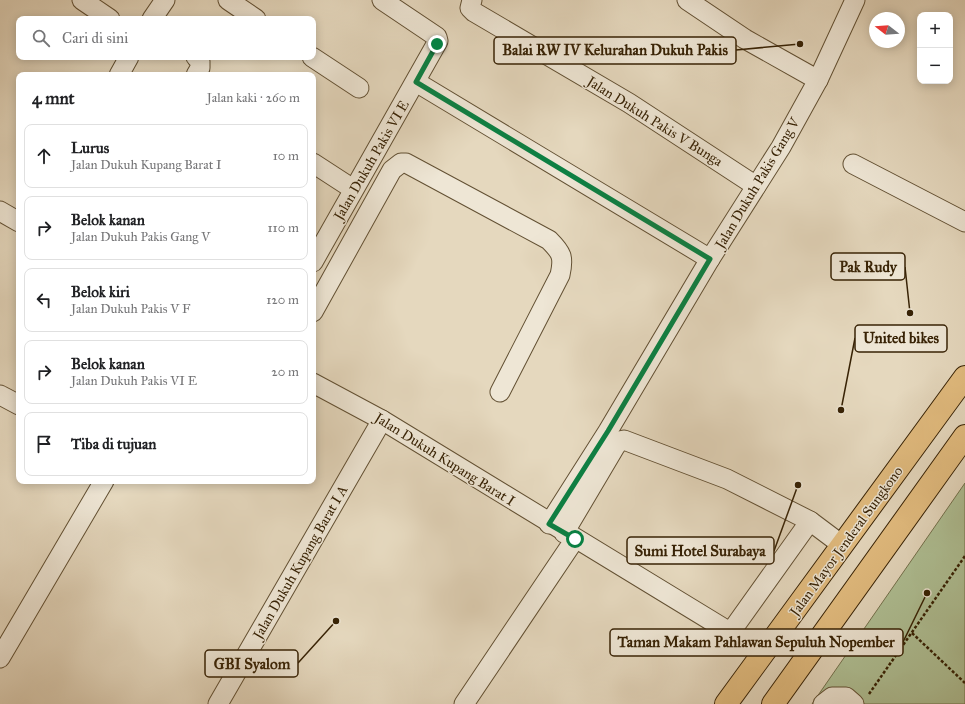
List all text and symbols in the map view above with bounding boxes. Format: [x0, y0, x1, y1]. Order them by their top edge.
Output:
north arrow [869, 12, 905, 48]
map controls [917, 12, 953, 84]
button: + [917, 12, 953, 48]
search box [16, 16, 316, 60]
icon: search [30, 27, 52, 49]
text: Cari di sini [62, 29, 128, 47]
route end [428, 35, 446, 53]
callout: Balai RW IV Kelurahan Dukuh Pakis [494, 37, 736, 64]
text: Balai RW IV Kelurahan Dukuh Pakis [502, 41, 728, 59]
button: − [917, 48, 953, 84]
street label: Jalan Dukuh Pakis V Bunga [582, 72, 726, 171]
text: 4 mnt [32, 88, 75, 109]
text: Jalan kaki · 260 m [207, 90, 300, 106]
street label: Jalan Dukuh Pakis VI E [329, 97, 414, 225]
street label: Jalan Dukuh Pakis Gang V [711, 114, 805, 254]
text: Lurus [71, 139, 109, 157]
icon: ahead [33, 145, 55, 167]
text: 10 m [273, 148, 299, 164]
text: Jalan Dukuh Kupang Barat I [71, 157, 222, 173]
text: Belok kanan [71, 211, 145, 229]
icon: right [33, 217, 55, 239]
text: 110 m [267, 220, 299, 236]
text: Jalan Dukuh Pakis Gang V [71, 229, 210, 245]
callout: Pak Rudy [831, 253, 905, 280]
text: Pak Rudy [839, 258, 898, 277]
text: Belok kiri [71, 283, 130, 301]
icon: left [33, 289, 55, 311]
text: 120 m [266, 292, 299, 308]
text: Jalan Dukuh Pakis V F [71, 301, 191, 317]
callout: United bikes [855, 325, 947, 352]
text: United bikes [863, 329, 939, 347]
text: Belok kanan [71, 355, 145, 373]
icon: right [33, 361, 55, 383]
text: 20 m [271, 364, 299, 380]
text: Jalan Dukuh Pakis VI E [71, 373, 197, 389]
street label: Jalan Dukuh Kupang Barat I [369, 408, 518, 510]
icon: arrive [33, 433, 55, 455]
text: Tiba di tujuan [71, 435, 156, 453]
street label: Jalan Mayor Jenderal Sungkono [785, 463, 907, 622]
street label: Jalan Dukuh Kupang Barat I A [248, 482, 353, 644]
route start [566, 530, 584, 548]
callout: Sumi Hotel Surabaya [627, 537, 774, 564]
text: Sumi Hotel Surabaya [634, 542, 766, 561]
callout: Taman Makam Pahlawan Sepuluh Nopember [610, 629, 903, 656]
text: Taman Makam Pahlawan Sepuluh Nopember [616, 633, 895, 652]
callout: GBI Syalom [205, 650, 298, 677]
text: GBI Syalom [214, 655, 291, 674]

